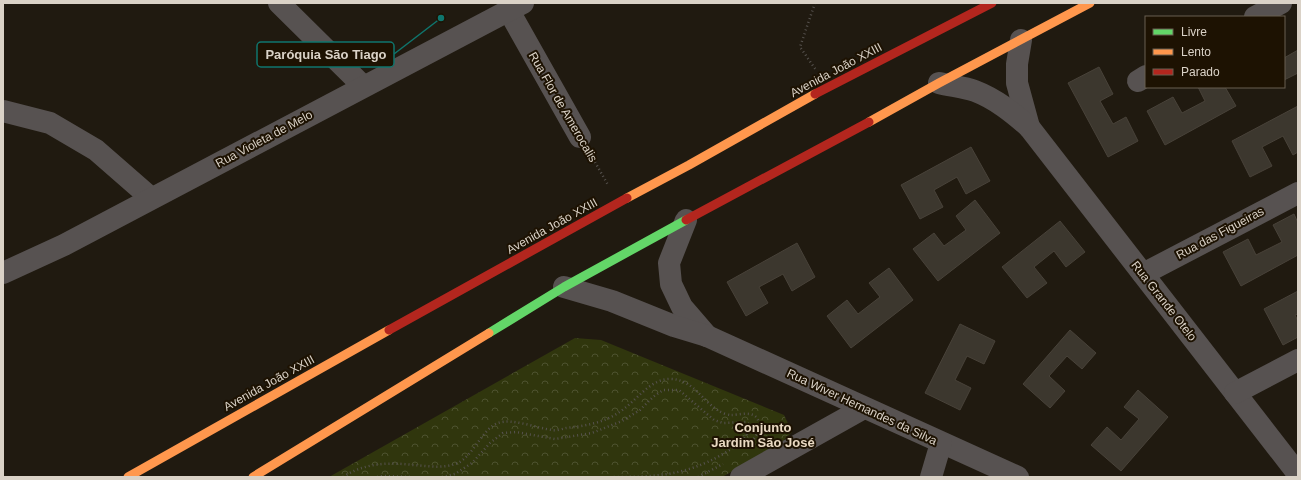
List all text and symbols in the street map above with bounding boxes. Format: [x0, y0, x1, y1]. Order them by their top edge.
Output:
legend [1145, 16, 1285, 88]
text: Livre [1181, 25, 1207, 39]
street label: Avenida João XXIII [788, 40, 884, 100]
callout: Paróquia São Tiago [257, 42, 394, 67]
text: Lento [1181, 45, 1211, 59]
text: Paróquia São Tiago [265, 47, 387, 62]
street label: Rua Flor de Amerocalis [526, 49, 600, 165]
text: Parado [1181, 65, 1220, 79]
street label: Rua Violeta de Melo [213, 107, 315, 170]
street label: Avenida João XXIII [504, 195, 600, 257]
street label: Rua das Figueiras [1174, 204, 1266, 262]
street label: Rua Grande Otelo [1129, 258, 1200, 344]
street label: Avenida João XXIII [221, 352, 317, 414]
street label: Rua Wiver Hernandes da Silva [785, 366, 940, 448]
district label: Conjunto Jardim São José [711, 420, 815, 450]

